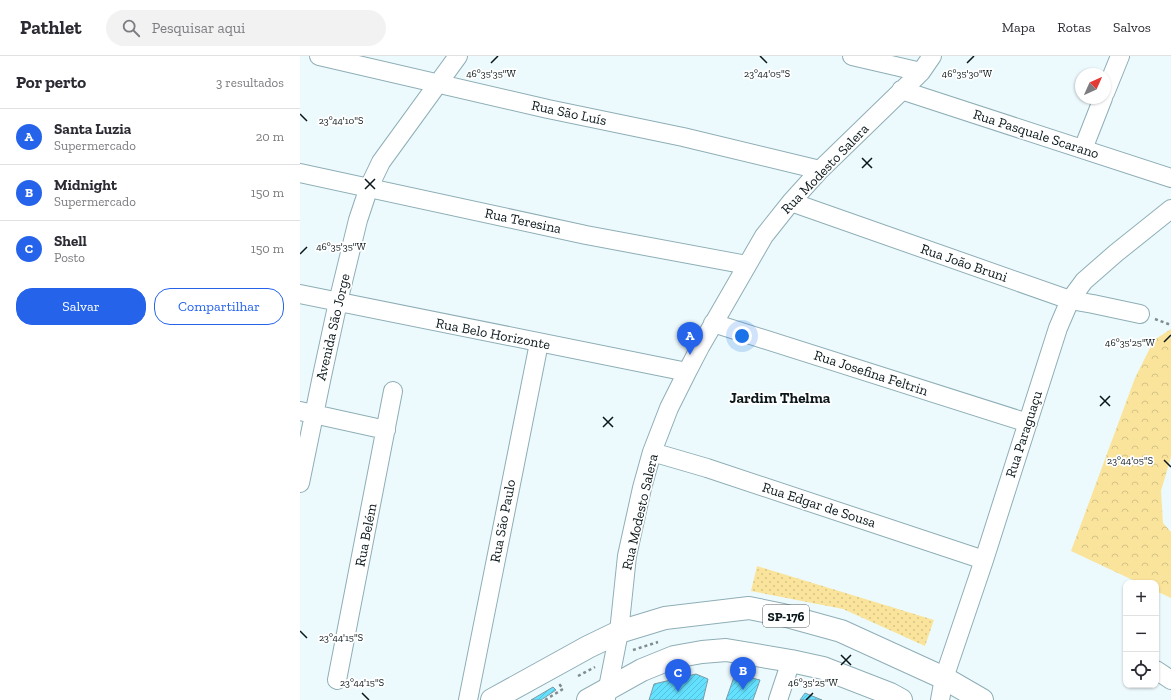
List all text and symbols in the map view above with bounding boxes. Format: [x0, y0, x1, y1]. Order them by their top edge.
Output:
search box [106, 10, 386, 46]
text: Pathlet [20, 16, 82, 39]
icon: search [120, 17, 142, 39]
text: Pesquisar aqui [152, 19, 245, 37]
text: Mapa [1002, 19, 1035, 36]
text: Rotas [1057, 19, 1091, 36]
text: Salvos [1113, 19, 1151, 36]
text: 46°35'35"W [466, 68, 516, 80]
text: 23°44'05"S [744, 68, 790, 80]
text: 46°35'30"W [942, 68, 993, 80]
north arrow [1075, 68, 1111, 104]
text: Por perto [16, 72, 86, 92]
text: 3 resultados [216, 75, 284, 90]
street label: Rua São Luís [530, 97, 608, 129]
street label: Rua Pasquale Scarano [971, 106, 1101, 162]
text: 23°44'10"S [319, 115, 363, 127]
text: Santa Luzia [54, 120, 131, 138]
street label: Rua Modesto Salera [778, 120, 873, 218]
text: A [25, 129, 33, 144]
text: 20 m [256, 129, 284, 144]
text: Supermercado [54, 138, 136, 153]
text: Midnight [54, 176, 117, 194]
text: B [25, 185, 33, 200]
text: 150 m [251, 185, 284, 200]
text: Supermercado [54, 194, 136, 209]
street label: Rua Teresina [483, 205, 563, 237]
text: Shell [54, 232, 87, 250]
street label: Rua João Bruni [918, 240, 1010, 286]
text: C [25, 241, 33, 256]
text: 150 m [251, 241, 284, 256]
text: 46°35'35"W [316, 241, 366, 253]
text: Posto [54, 250, 85, 265]
street label: Avenida São Jorge [312, 272, 354, 382]
button: Salvar [16, 288, 146, 325]
button: Compartilhar [154, 288, 284, 325]
street label: Rua Belo Horizonte [434, 315, 552, 354]
pin: A [677, 322, 703, 355]
your location [732, 326, 752, 346]
text: 46°35'25"W [1105, 337, 1156, 349]
street label: Rua Josefina Feltrin [812, 347, 930, 399]
street label: Rua Paraguaçu [1002, 388, 1046, 480]
district label: Jardim Thelma [730, 389, 831, 407]
street label: Rua Modesto Salera [618, 452, 662, 572]
text: 23°44'05"S [1107, 455, 1153, 467]
street label: Rua São Paulo [487, 478, 519, 564]
street label: Rua Edgar de Sousa [760, 479, 878, 531]
street label: Rua Belém [352, 502, 380, 568]
map controls [1123, 580, 1159, 688]
button: + [1123, 580, 1159, 616]
road number: SP-176 [763, 605, 809, 627]
button: − [1123, 616, 1159, 652]
text: 23°44'15"S [319, 632, 363, 644]
button: locate [1123, 652, 1159, 688]
pin: B [730, 657, 756, 690]
pin: C [665, 659, 691, 692]
text: 23°44'15"S [340, 677, 384, 689]
text: 46°35'25"W [788, 677, 839, 689]

